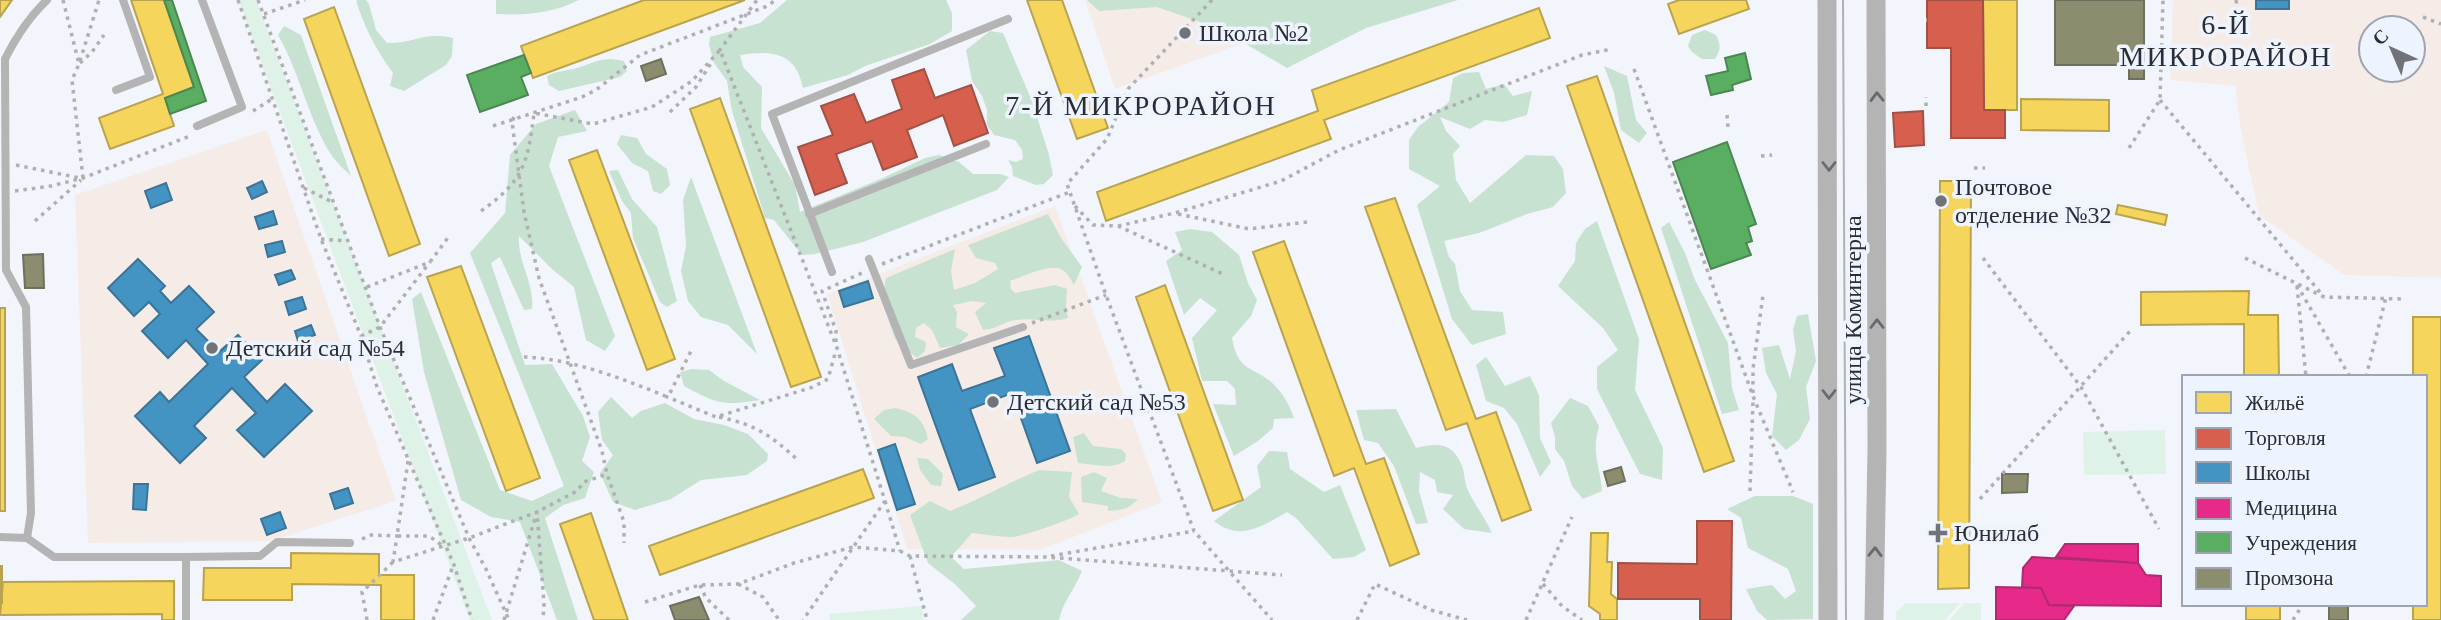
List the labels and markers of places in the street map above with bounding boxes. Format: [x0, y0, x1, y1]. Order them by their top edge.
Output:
place label: Школа №2 [1199, 20, 1309, 46]
marker: Школа №2 [1177, 25, 1193, 41]
place label: Почтовое отделение №32 [1955, 174, 2112, 228]
marker: Почтовое отделение №32 [1933, 193, 1949, 209]
place label: Детский сад №54 [226, 335, 405, 361]
marker: Детский сад №54 [204, 340, 220, 356]
place label: Детский сад №53 [1007, 389, 1186, 415]
marker: Детский сад №53 [985, 394, 1001, 410]
place label: Юнилаб [1954, 520, 2039, 546]
marker: Юнилаб [1928, 523, 1948, 543]

